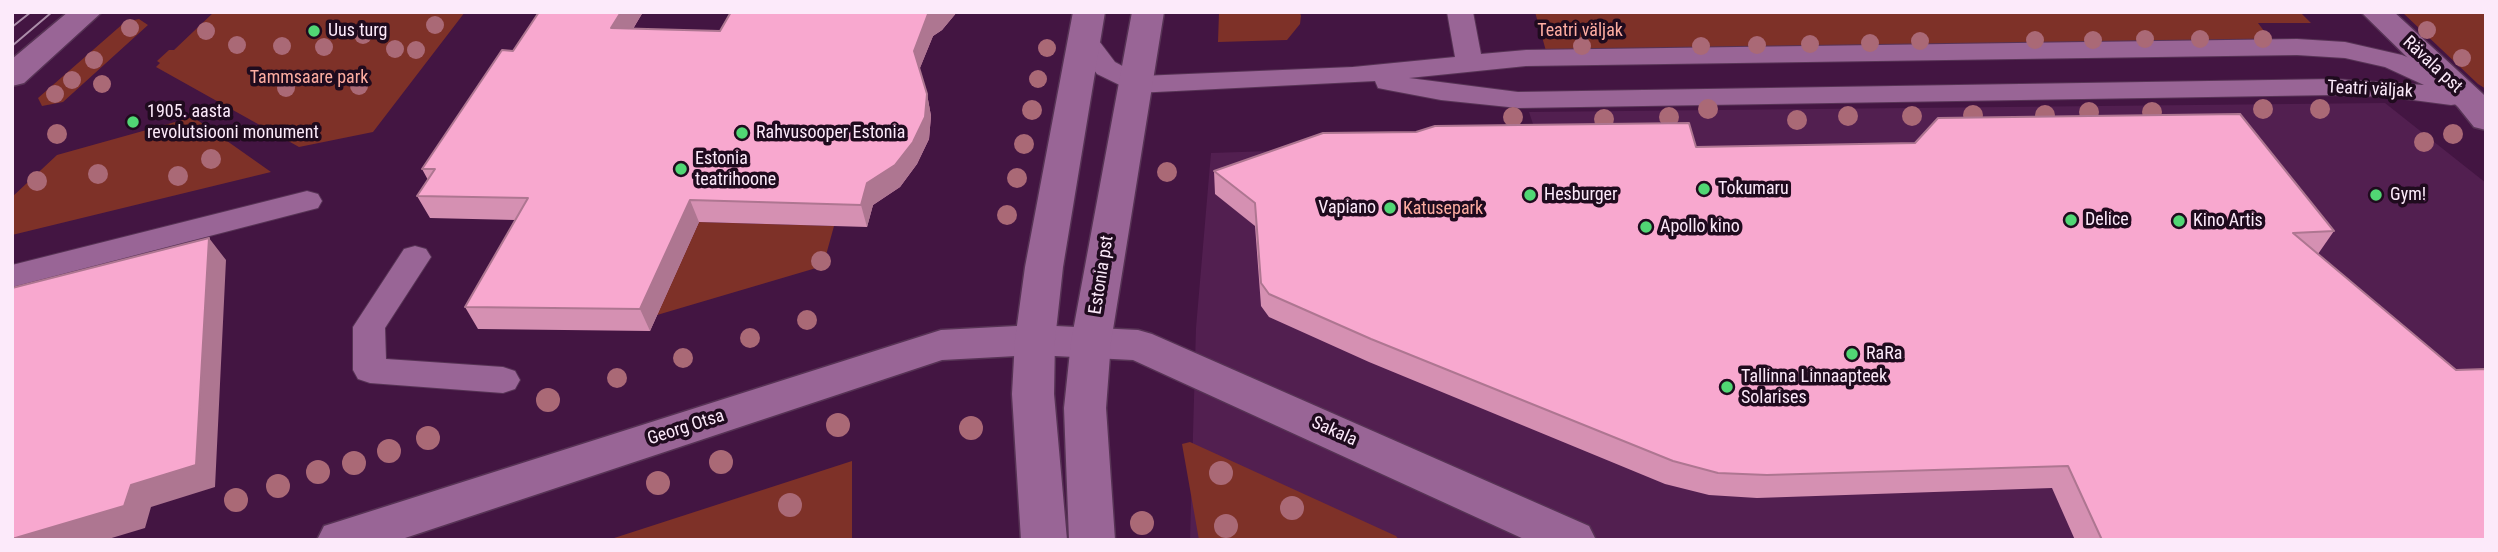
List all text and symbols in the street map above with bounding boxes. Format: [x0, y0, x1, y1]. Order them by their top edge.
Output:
place label: Uus turg [328, 20, 387, 42]
park label: Teatri väljak [1537, 20, 1623, 42]
marker: Uus turg [306, 23, 322, 39]
street label: Rävala pst [2398, 32, 2466, 98]
park label: Tammsaare park [250, 67, 368, 89]
street label: Teatri väljak [2327, 77, 2413, 103]
place label: 1905. aasta revolutsiooni monument [147, 101, 319, 144]
marker: 1905. aasta revolutsiooni monument [125, 114, 141, 130]
place label: Rahvusooper Estonia [756, 122, 905, 144]
marker: Rahvusooper Estonia [734, 125, 750, 141]
place label: Estonia teatrihoone [695, 148, 776, 190]
marker: Estonia teatrihoone [673, 161, 689, 177]
place label: Tokumaru [1718, 178, 1789, 200]
marker: Tokumaru [1696, 181, 1712, 197]
place label: Hesburger [1544, 184, 1618, 206]
place label: Gym! [2390, 184, 2426, 206]
marker: Hesburger [1522, 187, 1538, 203]
marker: Gym! [2368, 187, 2384, 203]
place label: Vapiano [1318, 197, 1376, 219]
park label: Katusepark [1403, 198, 1483, 220]
marker: Vapiano [1382, 200, 1398, 216]
place label: Delice [2085, 209, 2129, 231]
place label: Kino Artis [2193, 210, 2263, 232]
marker: Delice [2063, 212, 2079, 228]
marker: Kino Artis [2171, 213, 2187, 229]
place label: Apollo kino [1660, 216, 1740, 238]
marker: Apollo kino [1638, 219, 1654, 235]
street label: Estonia pst [1085, 234, 1119, 316]
place label: RaRa [1866, 343, 1902, 365]
marker: RaRa [1844, 346, 1860, 362]
place label: Tallinna Linnaapteek Solarises [1741, 366, 1887, 408]
marker: Tallinna Linnaapteek Solarises [1719, 379, 1735, 395]
street label: Georg Otsa [645, 405, 727, 451]
street label: Sakala [1308, 412, 1360, 452]

